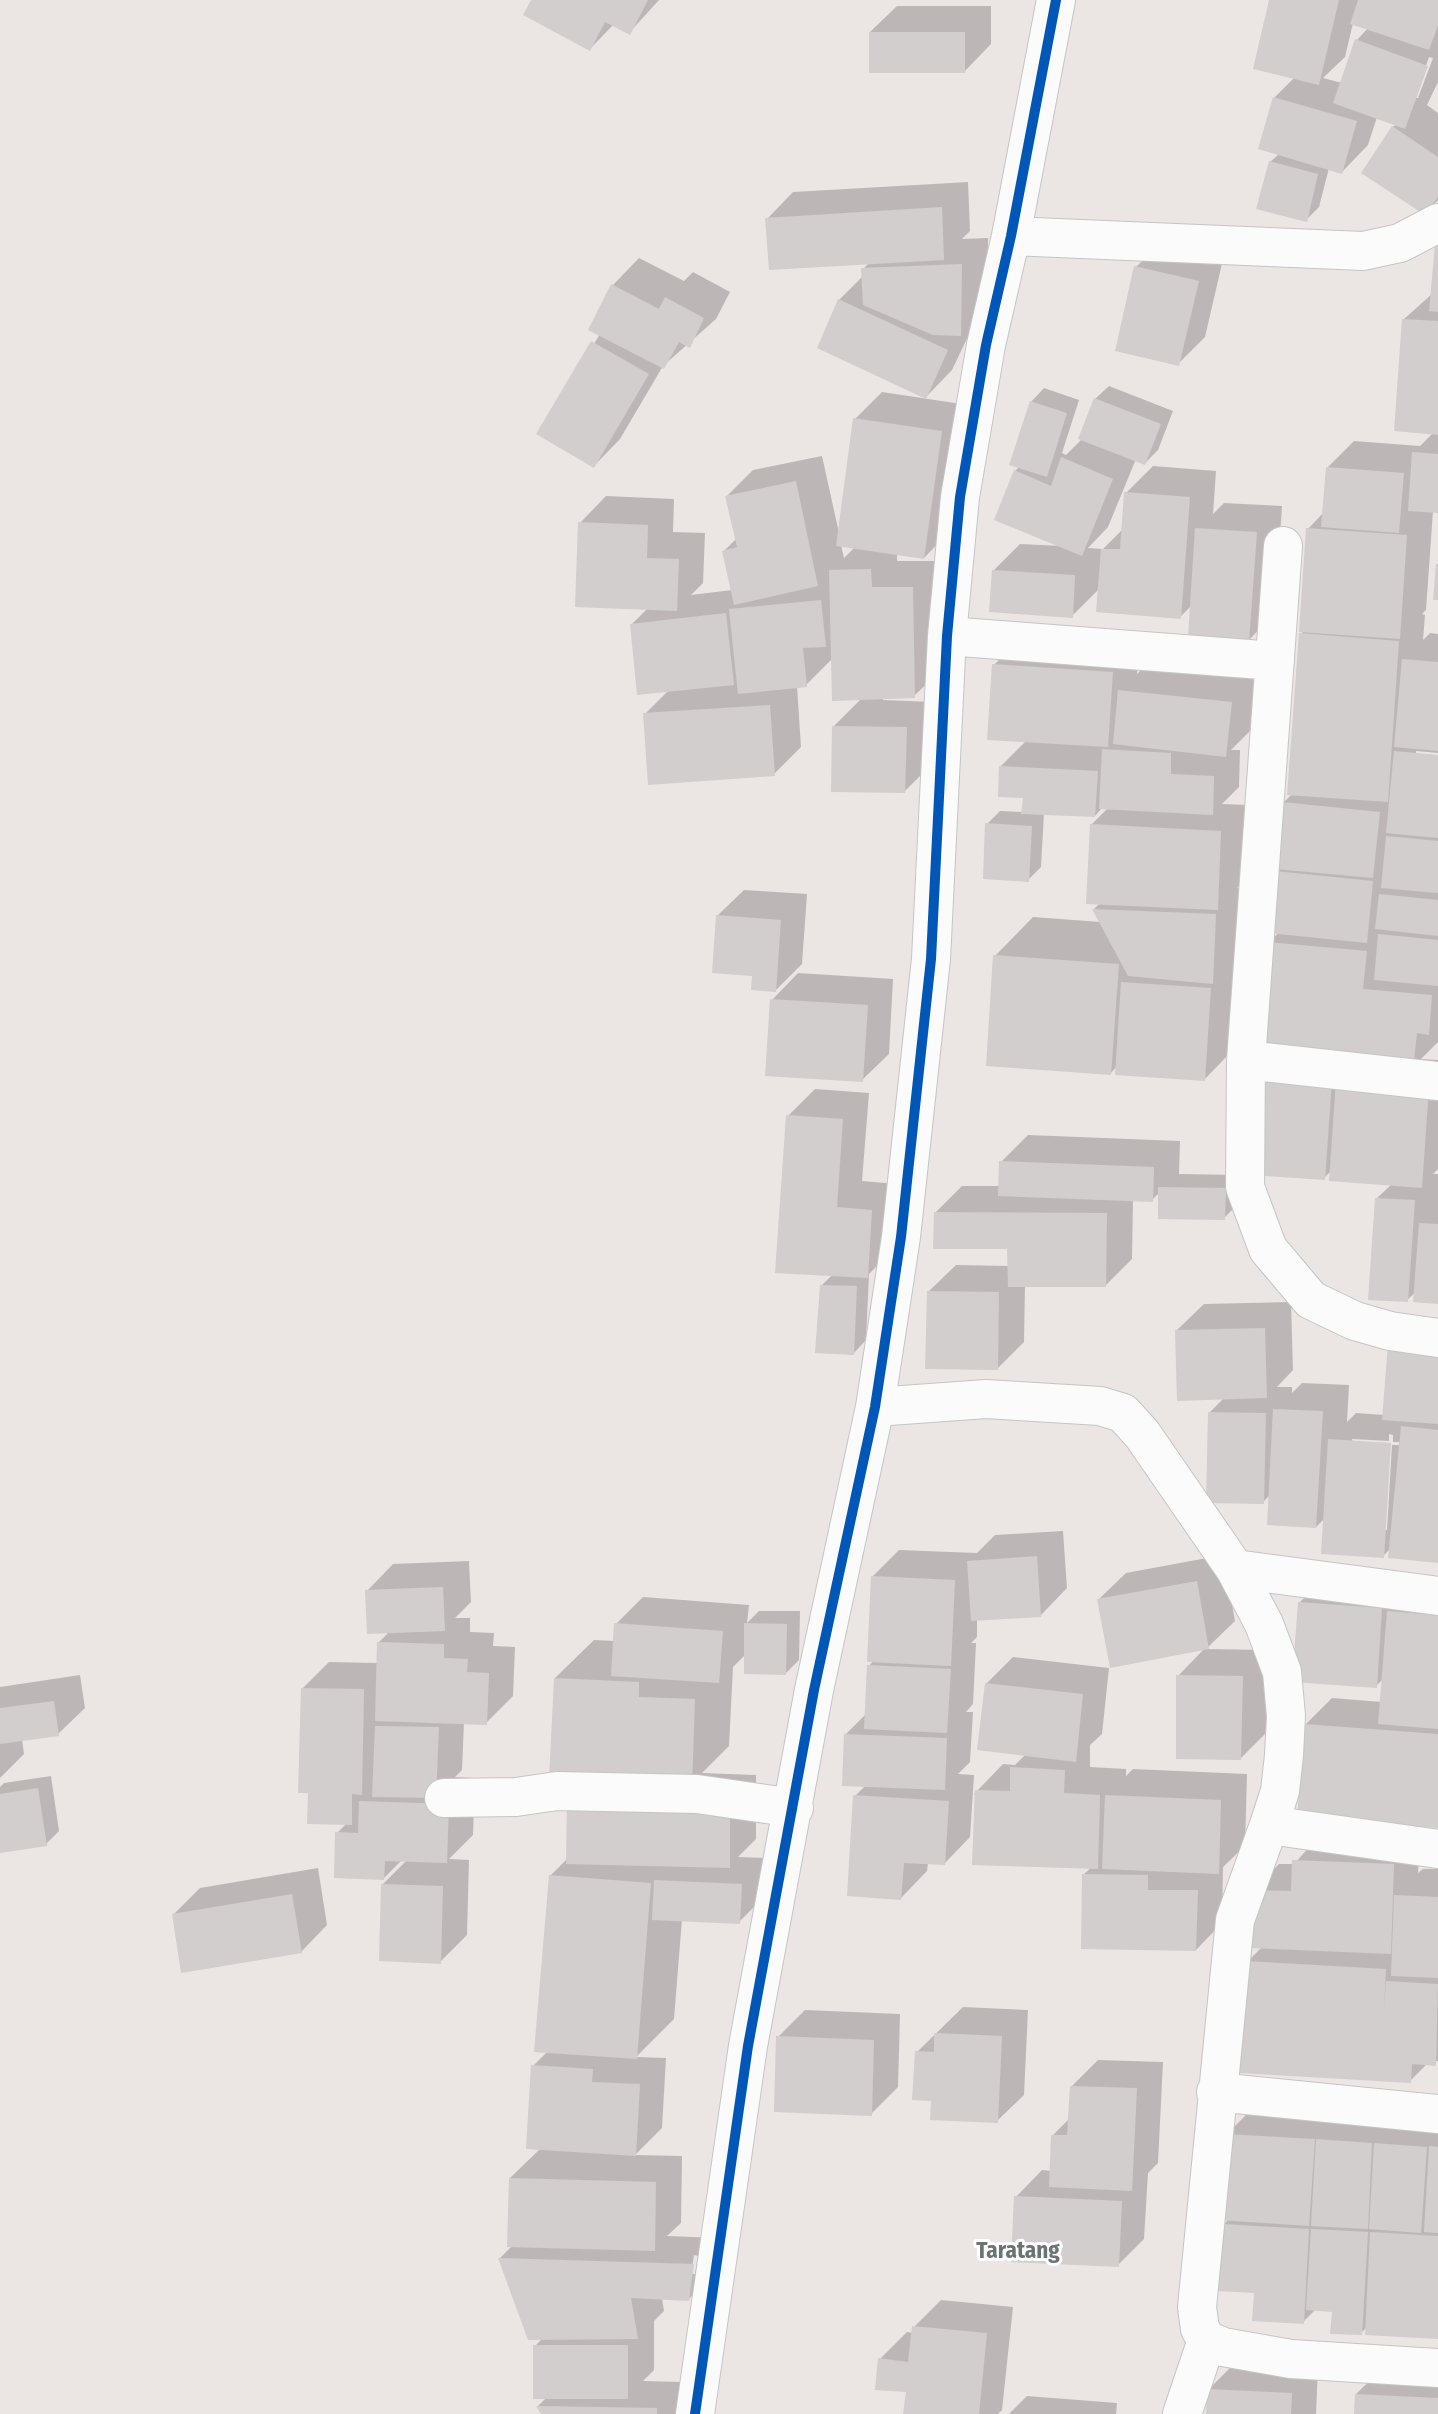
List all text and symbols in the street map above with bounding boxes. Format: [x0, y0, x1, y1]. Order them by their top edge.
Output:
district label: Taratang [976, 2238, 1060, 2266]

